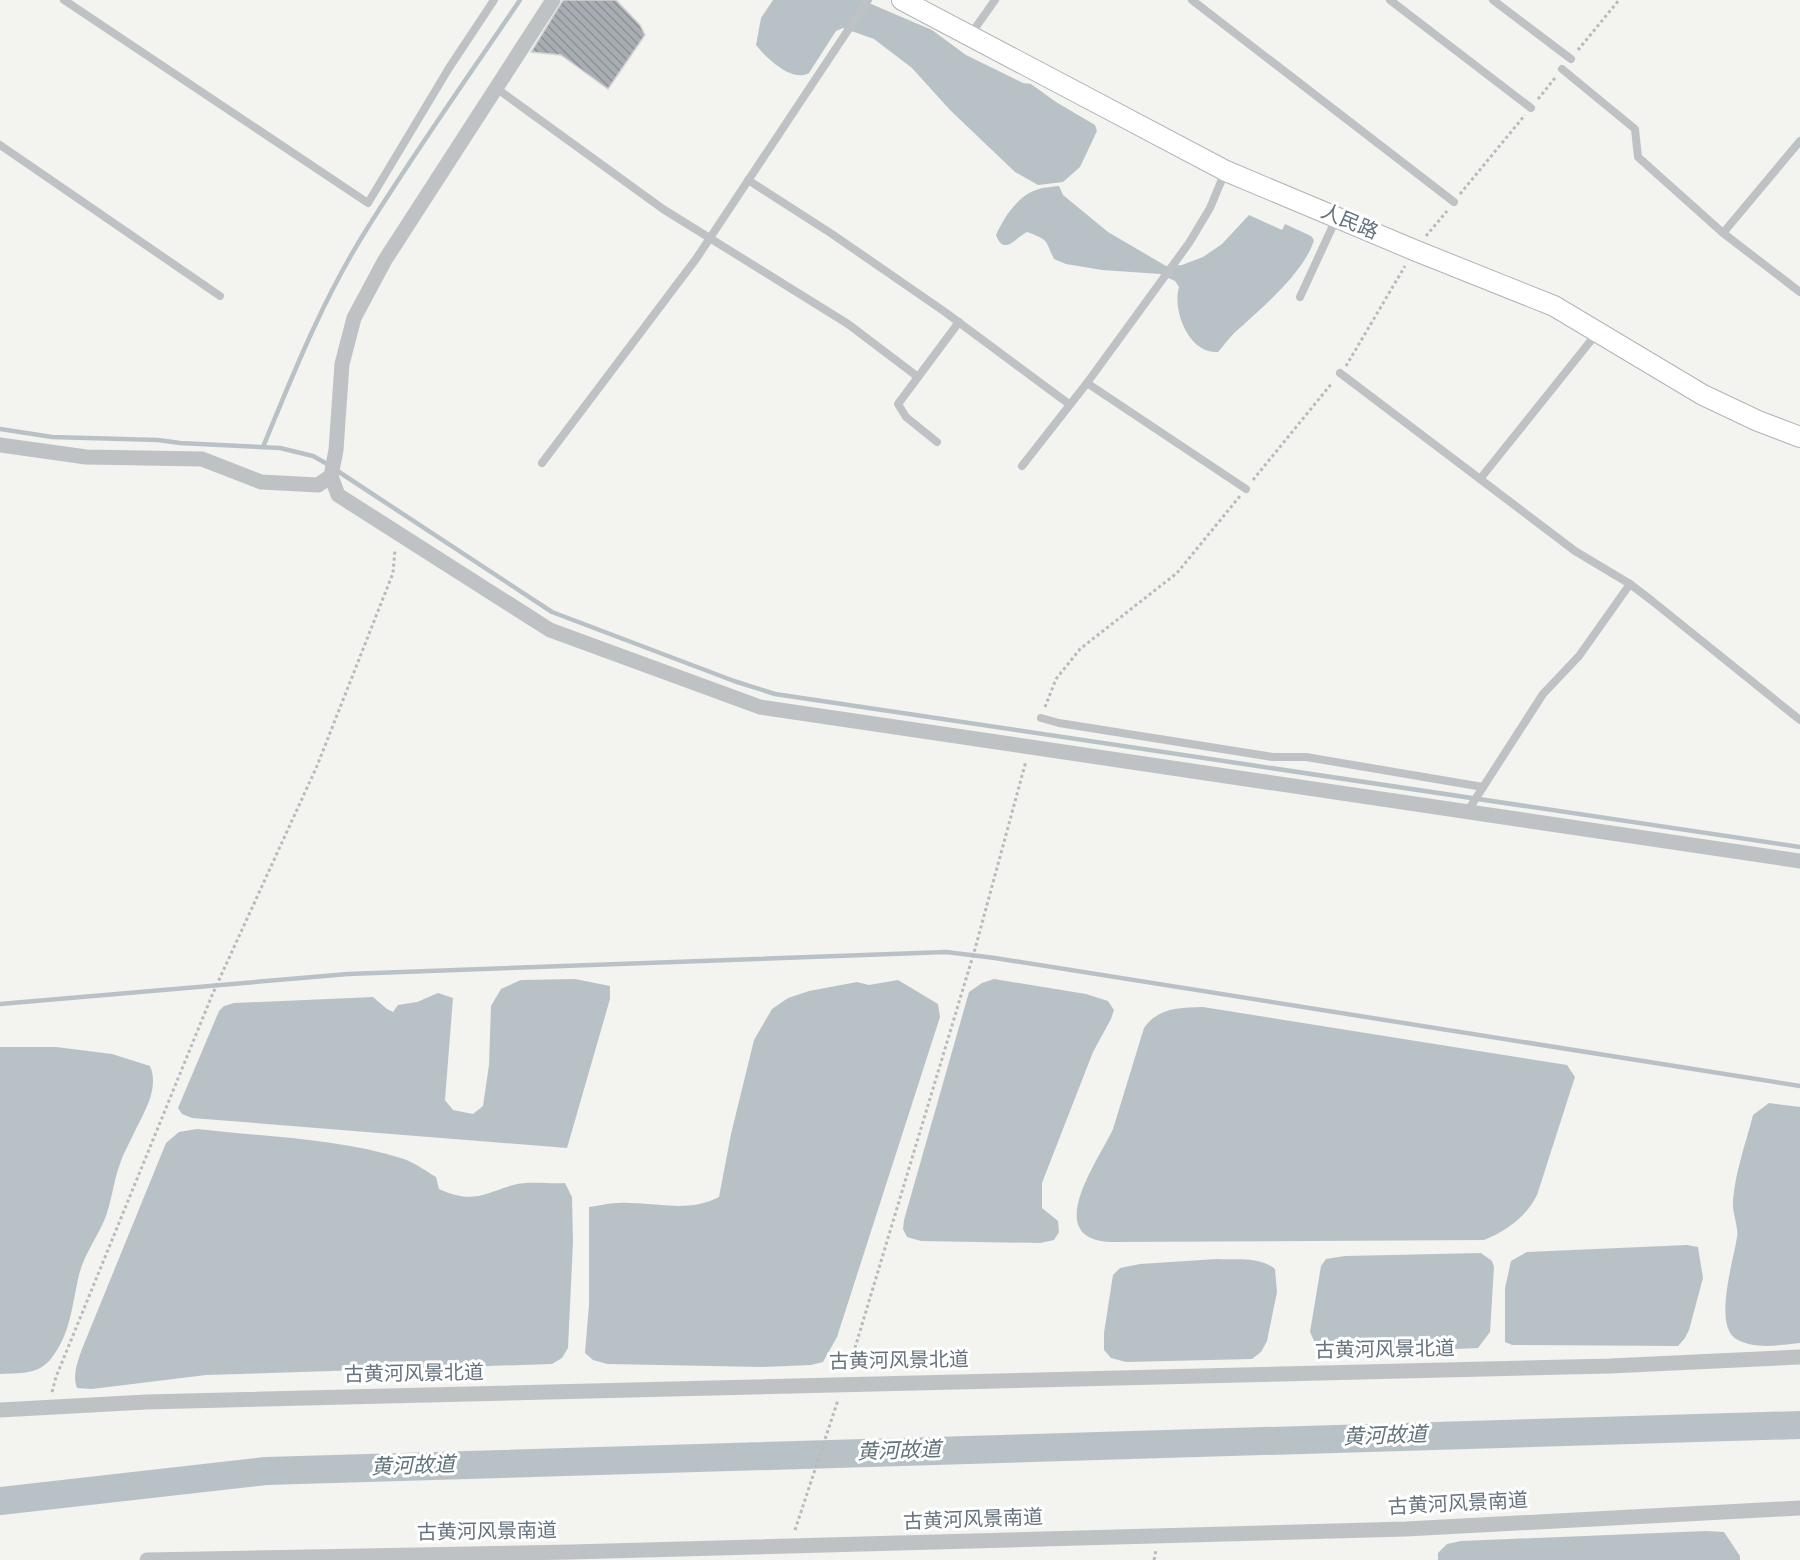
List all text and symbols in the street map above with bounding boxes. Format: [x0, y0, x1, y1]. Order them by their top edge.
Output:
street label: 人民路 [1316, 199, 1382, 247]
street label: 古黄河风景北道 [1315, 1337, 1455, 1365]
street label: 古黄河风景北道 [829, 1348, 969, 1376]
street label: 古黄河风景北道 [344, 1361, 484, 1389]
water label: 黄河故道 [1343, 1422, 1430, 1452]
water label: 黄河故道 [857, 1437, 944, 1467]
water label: 黄河故道 [371, 1452, 458, 1482]
street label: 古黄河风景南道 [1387, 1488, 1529, 1522]
street label: 古黄河风景南道 [903, 1506, 1043, 1536]
street label: 古黄河风景南道 [417, 1519, 557, 1547]

